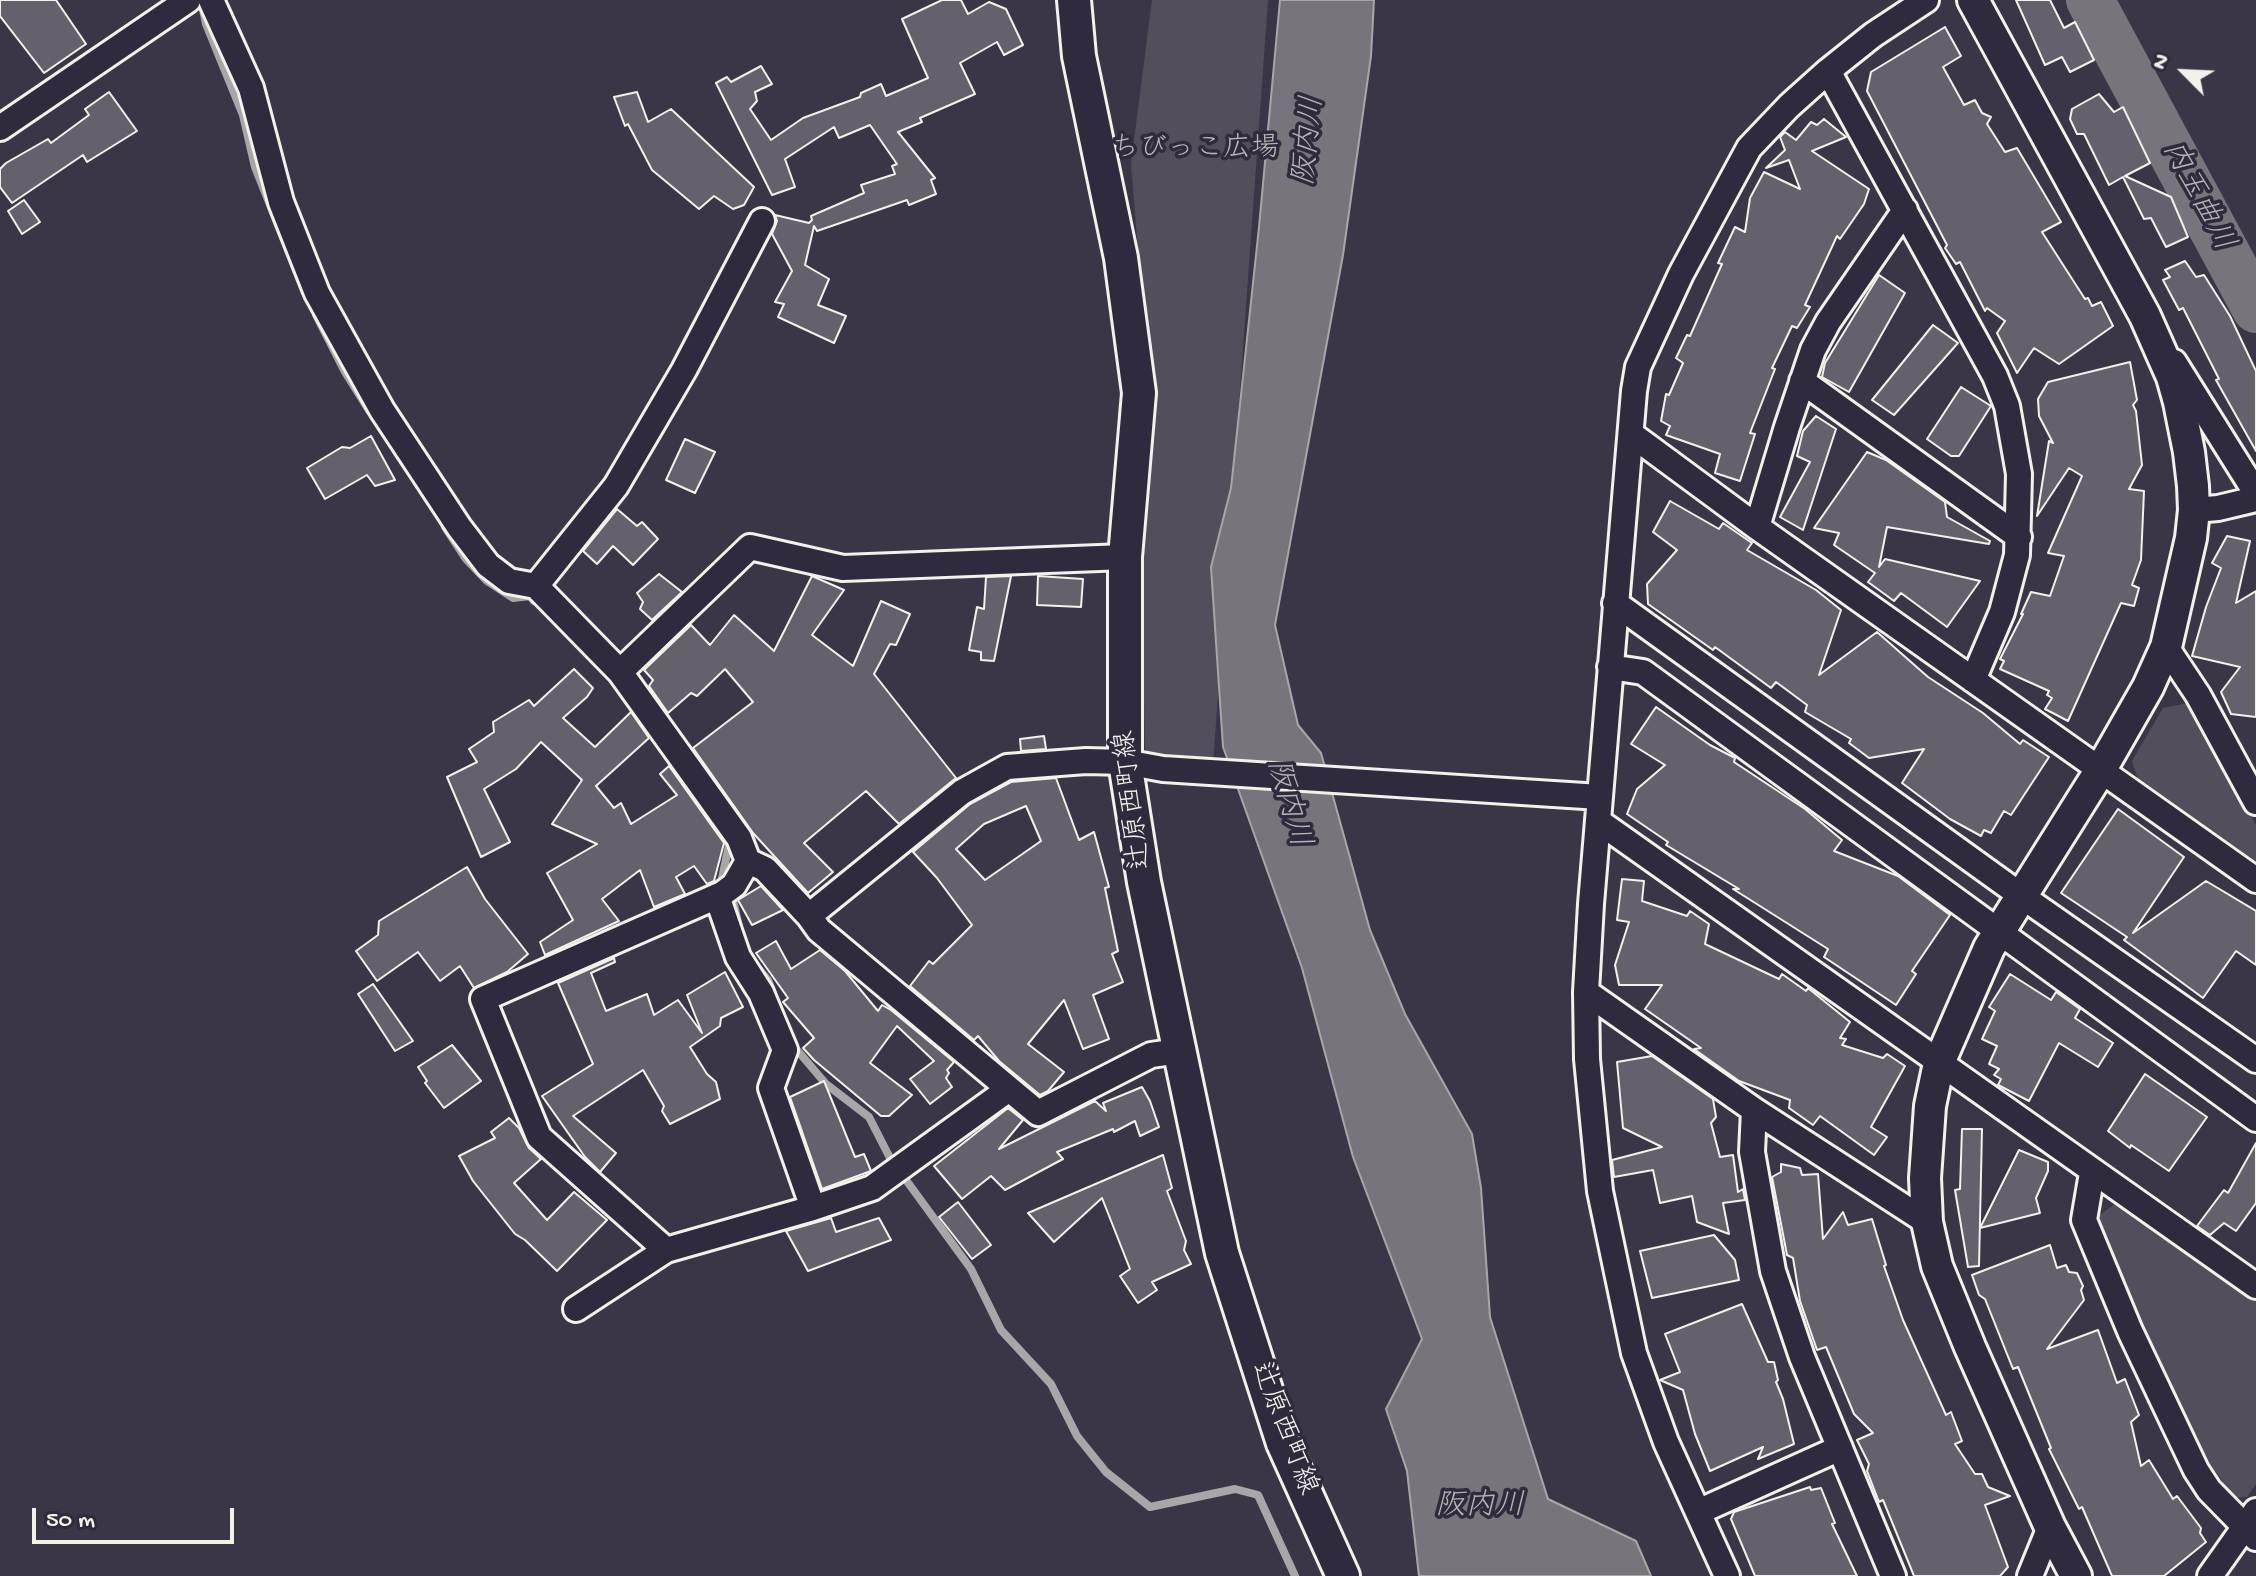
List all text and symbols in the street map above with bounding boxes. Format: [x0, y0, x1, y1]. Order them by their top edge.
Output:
north arrow [2144, 32, 2224, 112]
text: N [2147, 50, 2177, 74]
water label: 阪内川 [1288, 94, 1334, 188]
park label: ちびっこ広場 [1111, 134, 1279, 168]
water label: 内玉曲川 [2152, 136, 2240, 258]
street label: 辻原西町線 [1110, 728, 1160, 872]
water label: 阪内川 [1256, 756, 1316, 852]
street label: 辻原西町線 [1241, 1358, 1323, 1500]
water label: 阪内川 [1435, 1490, 1525, 1526]
scale bar [36, 1492, 238, 1542]
text: 50 m [46, 1507, 95, 1536]

